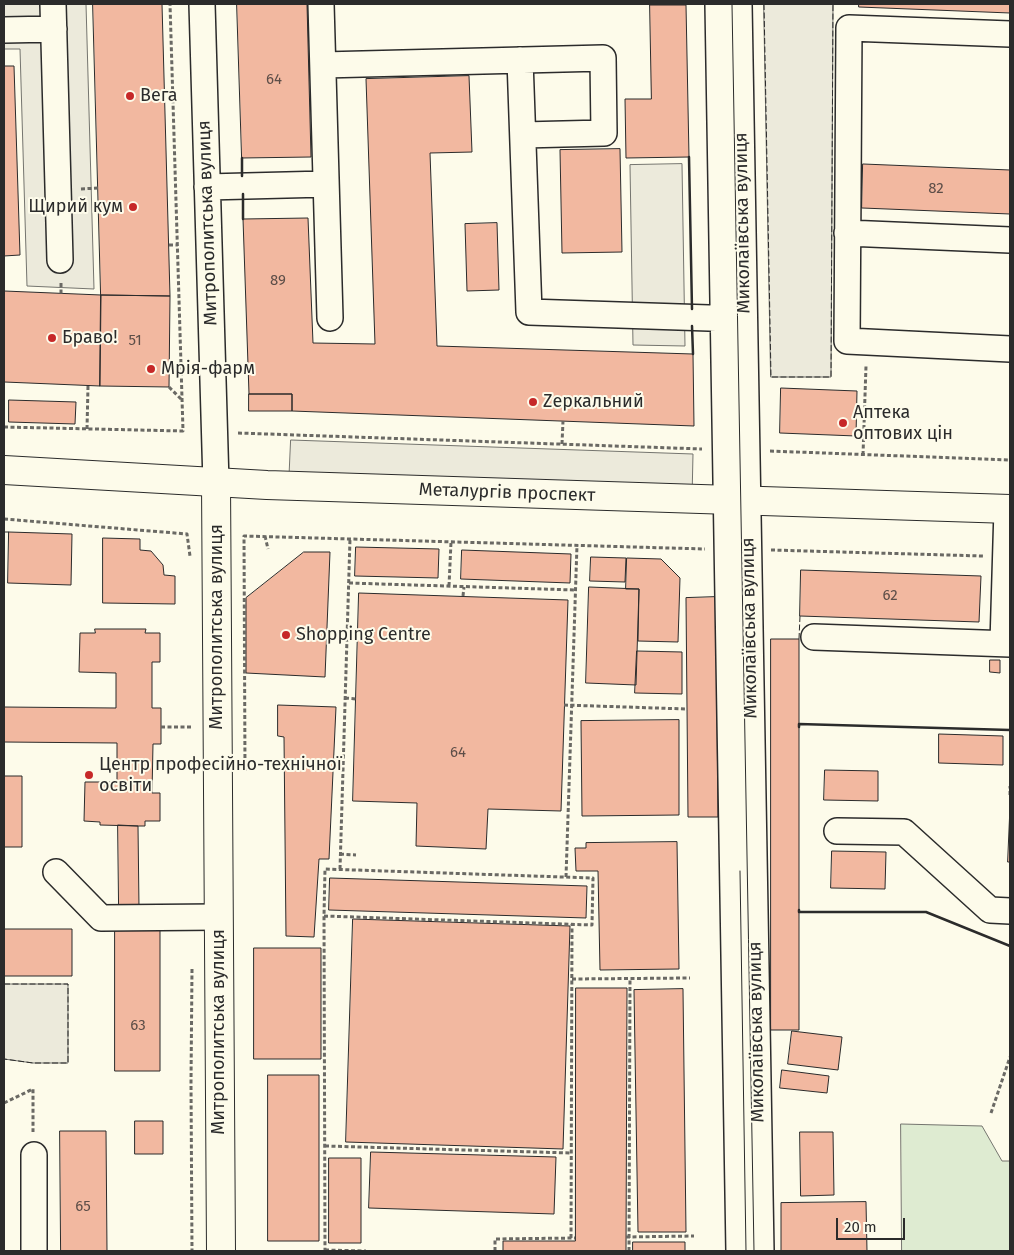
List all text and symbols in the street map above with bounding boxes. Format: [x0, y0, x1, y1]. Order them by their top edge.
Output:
house number: 64 [266, 71, 282, 89]
place label: Вега [140, 85, 178, 107]
marker: Вега [124, 90, 136, 102]
street label: Митрополитська вулиця [194, 120, 222, 326]
street label: Миколаївська вулиця [731, 132, 755, 314]
house number: 82 [928, 180, 944, 198]
place label: Щирий кум [28, 196, 123, 218]
marker: Щирий кум [127, 201, 139, 213]
house number: 89 [270, 272, 286, 290]
place label: Браво! [62, 327, 118, 349]
marker: Браво! [46, 332, 58, 344]
house number: 51 [128, 332, 142, 350]
place label: Мрія-фарм [161, 358, 255, 380]
marker: Мрія-фарм [145, 363, 157, 375]
place label: Zеркальний [543, 391, 644, 413]
marker: Zеркальний [527, 396, 539, 408]
place label: Аптека оптових цін [853, 402, 953, 444]
marker: Аптека оптових цін [837, 417, 849, 429]
street label: Металургів проспект [418, 479, 596, 507]
street label: Митрополитська вулиця [206, 524, 228, 730]
street label: Миколаївська вулиця [738, 537, 762, 719]
house number: 62 [882, 587, 898, 605]
place label: Shopping Centre [296, 624, 431, 646]
marker: Shopping Centre [280, 629, 292, 641]
house number: 64 [450, 744, 466, 762]
place label: Центр професійно-технічної освіти [99, 754, 342, 796]
marker: Центр професійно-технічної освіти [83, 769, 95, 781]
street label: Митрополитська вулиця [208, 929, 230, 1135]
street label: Миколаївська вулиця [745, 941, 769, 1123]
house number: 63 [130, 1017, 146, 1035]
house number: 65 [75, 1198, 91, 1216]
scale bar [839, 1208, 908, 1240]
text: 20 m [844, 1218, 877, 1236]

